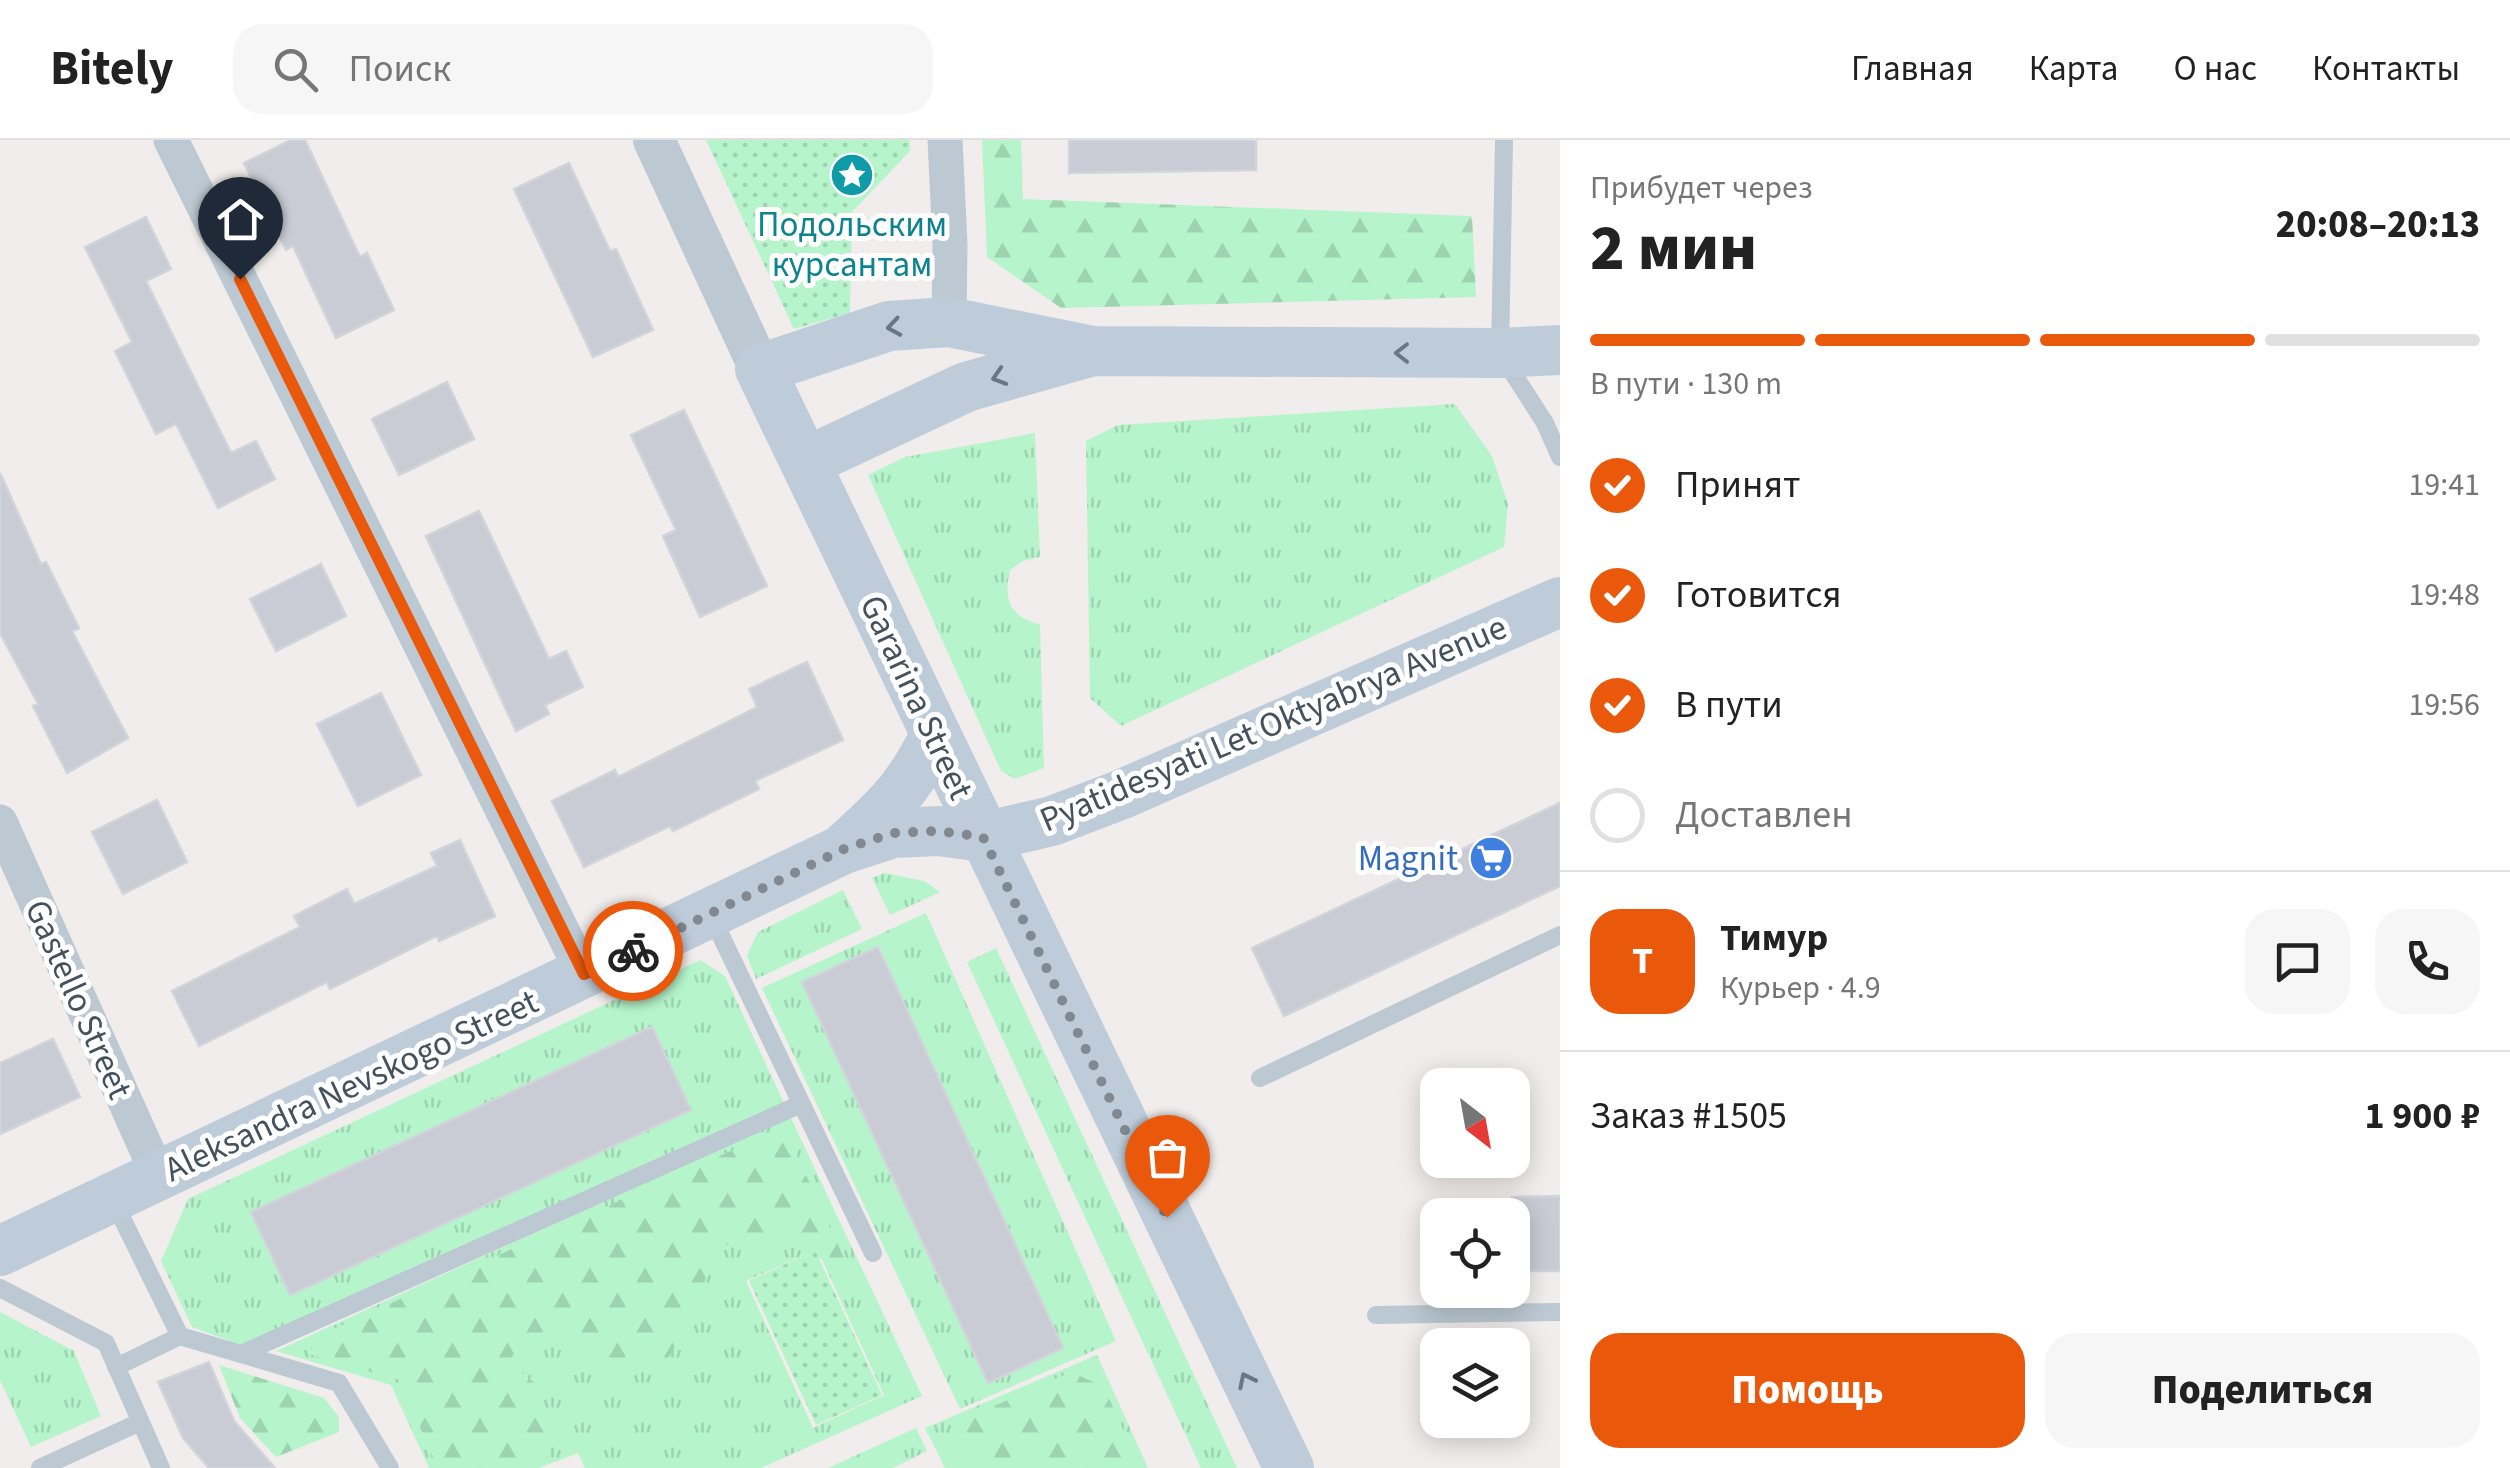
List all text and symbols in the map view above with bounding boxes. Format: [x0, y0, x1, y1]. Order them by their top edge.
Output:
search box [233, 24, 933, 114]
text: Bitely [50, 35, 173, 103]
icon: search [268, 42, 323, 97]
text: Поиск [348, 42, 451, 96]
text: Главная [1851, 44, 1974, 94]
text: Карта [2029, 44, 2118, 94]
text: О нас [2173, 44, 2257, 94]
text: Контакты [2312, 44, 2460, 94]
place icon: Подольским курсантам [829, 152, 875, 198]
text: Прибудет через [1590, 165, 1813, 211]
pin [198, 177, 283, 280]
icon: home [213, 192, 268, 247]
text: 20:08–20:13 [2276, 198, 2480, 252]
place label: Подольским курсантам [757, 200, 947, 290]
text: 2 мин [1590, 202, 1757, 295]
one-way arrow [886, 316, 902, 337]
one-way arrow [1394, 342, 1410, 364]
text: В пути · 130 m [1590, 361, 1782, 407]
one-way arrow [991, 365, 1008, 386]
icon: check [1590, 458, 1645, 513]
text: Принят [1675, 458, 1800, 512]
text: 19:41 [2408, 462, 2480, 508]
icon: check [1590, 568, 1645, 623]
text: Готовится [1675, 568, 1842, 622]
text: 19:48 [2408, 572, 2480, 618]
street label: Gararina Street [847, 587, 985, 808]
street label: Pyatidesyati Let Oktyabrya Avenue [1032, 603, 1515, 845]
icon: check [1590, 678, 1645, 733]
text: В пути [1675, 678, 1783, 732]
text: 19:56 [2408, 682, 2480, 728]
text: Доставлен [1675, 788, 1853, 842]
place label: Magnit [1358, 834, 1458, 884]
supermarket icon: Magnit [1468, 835, 1514, 881]
street label: Gastello Street [12, 892, 144, 1107]
courier [583, 901, 683, 1001]
button: chat [2245, 909, 2350, 1014]
button: phone [2375, 909, 2480, 1014]
text: Тимур [1720, 911, 1828, 965]
icon: bike [606, 924, 661, 979]
text: Т [1632, 934, 1653, 988]
text: Курьер · 4.9 [1720, 965, 1881, 1011]
street label: Aleksandra Nevskogo Street [156, 977, 547, 1195]
north arrow [1420, 1068, 1530, 1178]
map controls [1420, 1068, 1530, 1438]
text: Заказ #1505 [1590, 1089, 1787, 1143]
text: 1 900 ₽ [2364, 1089, 2480, 1143]
pin [1125, 1115, 1210, 1218]
icon: bag [1140, 1130, 1195, 1185]
button: locate [1420, 1198, 1530, 1308]
button: layers [1420, 1328, 1530, 1438]
button: Помощь [1590, 1333, 2025, 1448]
button: Поделиться [2045, 1333, 2480, 1448]
one-way arrow [1239, 1372, 1259, 1390]

